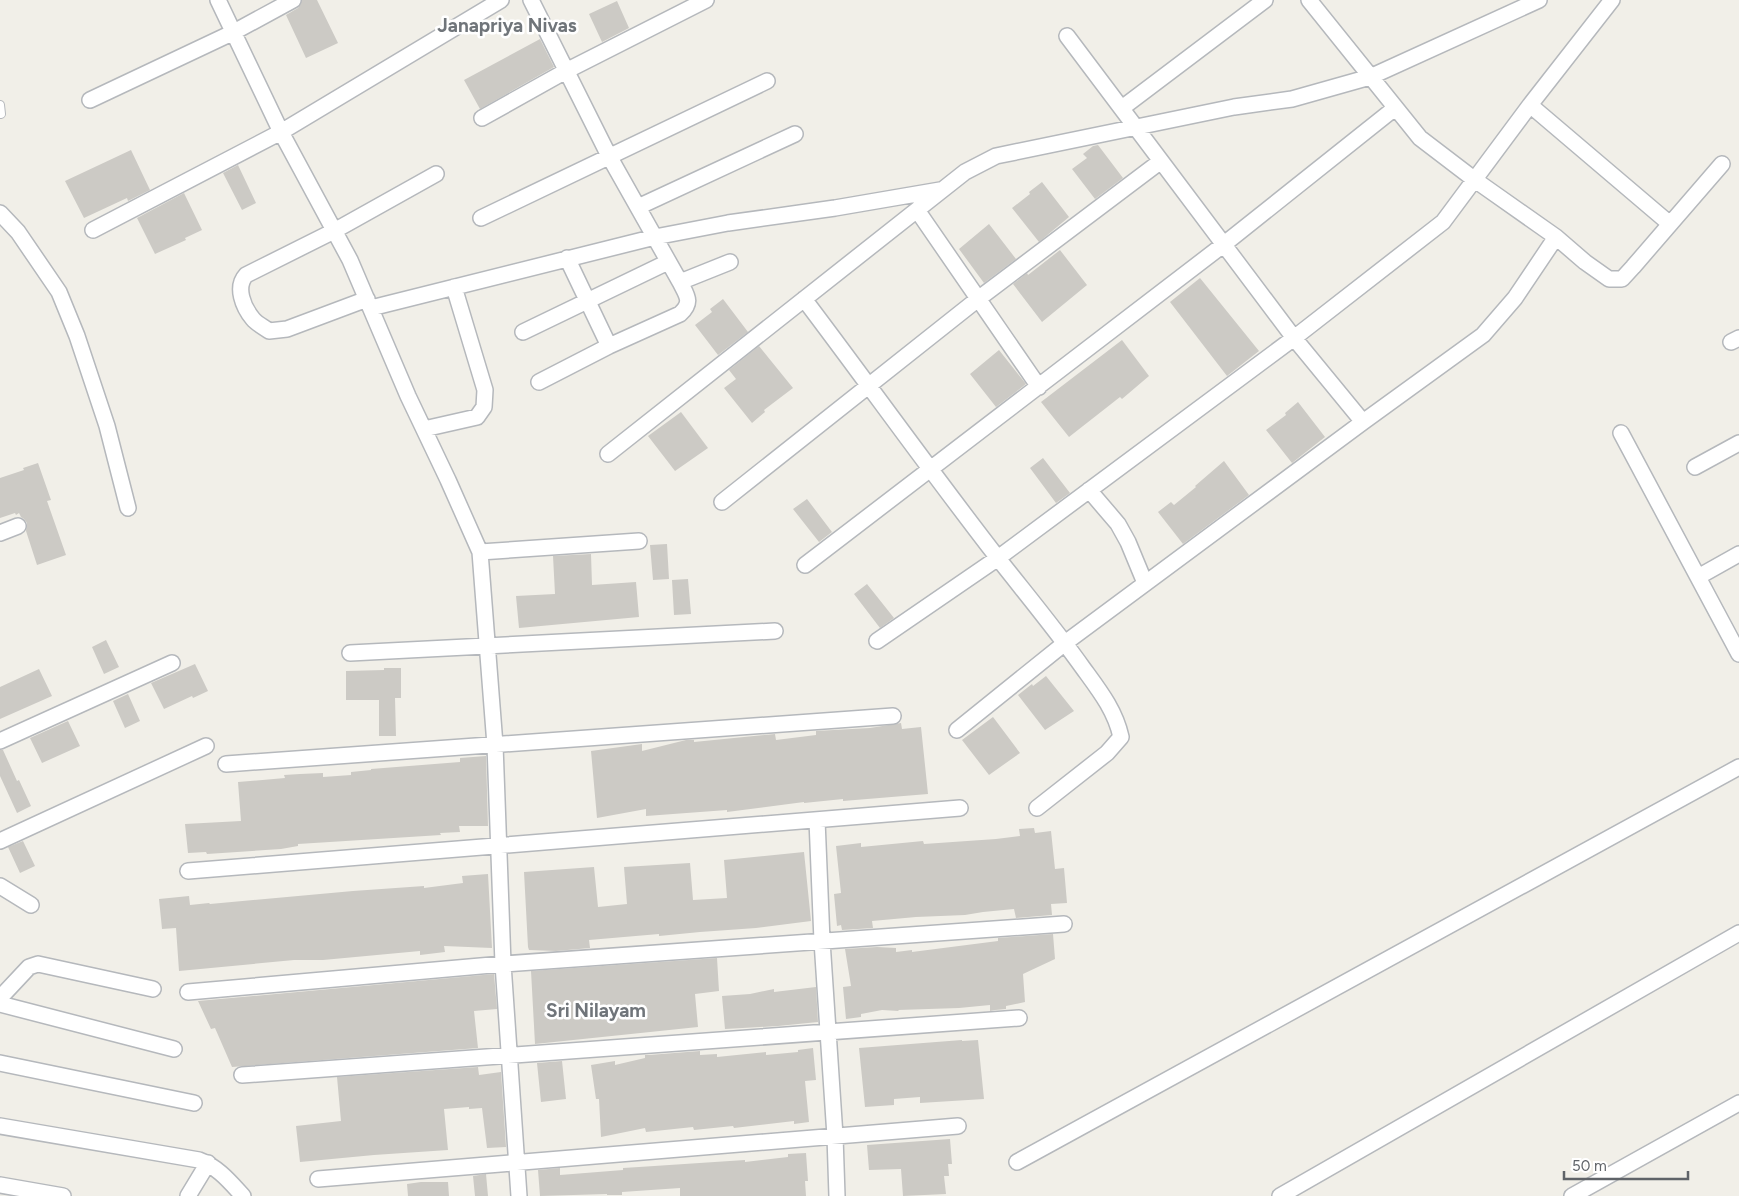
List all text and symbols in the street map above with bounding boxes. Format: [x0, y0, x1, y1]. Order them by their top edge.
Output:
district label: Janapriya Nivas [437, 14, 577, 37]
district label: Sri Nilayam [546, 999, 646, 1022]
scale bar [1564, 1148, 1688, 1180]
text: 50 m [1572, 1157, 1607, 1175]

